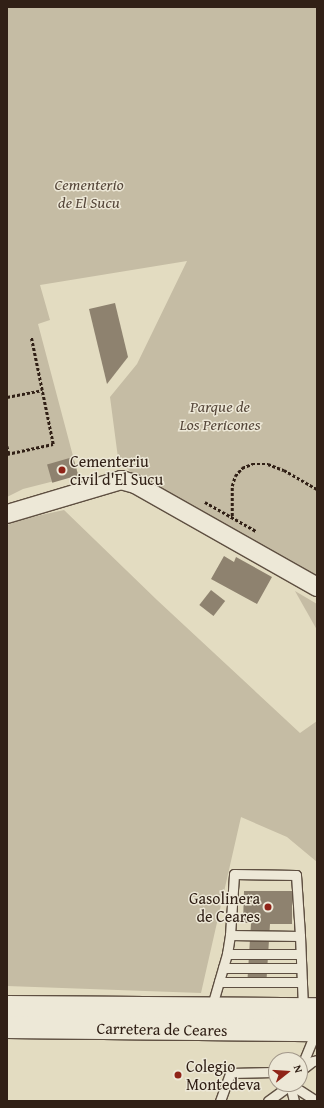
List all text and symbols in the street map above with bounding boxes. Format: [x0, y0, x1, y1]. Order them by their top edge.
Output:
park label: Cementerio de El Sucu [54, 174, 124, 212]
park label: Parque de Los Pericones [179, 396, 261, 434]
place label: Cementeriu civil d'El Sucu [70, 451, 163, 489]
marker: Cementeriu civil d'El Sucu [57, 465, 67, 475]
place label: Gasolinera de Ceares [189, 888, 260, 926]
marker: Gasolinera de Ceares [263, 902, 273, 912]
street label: Carretera de Ceares [96, 1018, 228, 1040]
north arrow [268, 1052, 308, 1092]
place label: Colegio Montedeva [186, 1056, 261, 1094]
text: N [290, 1063, 307, 1075]
marker: Colegio Montedeva [173, 1070, 183, 1080]

